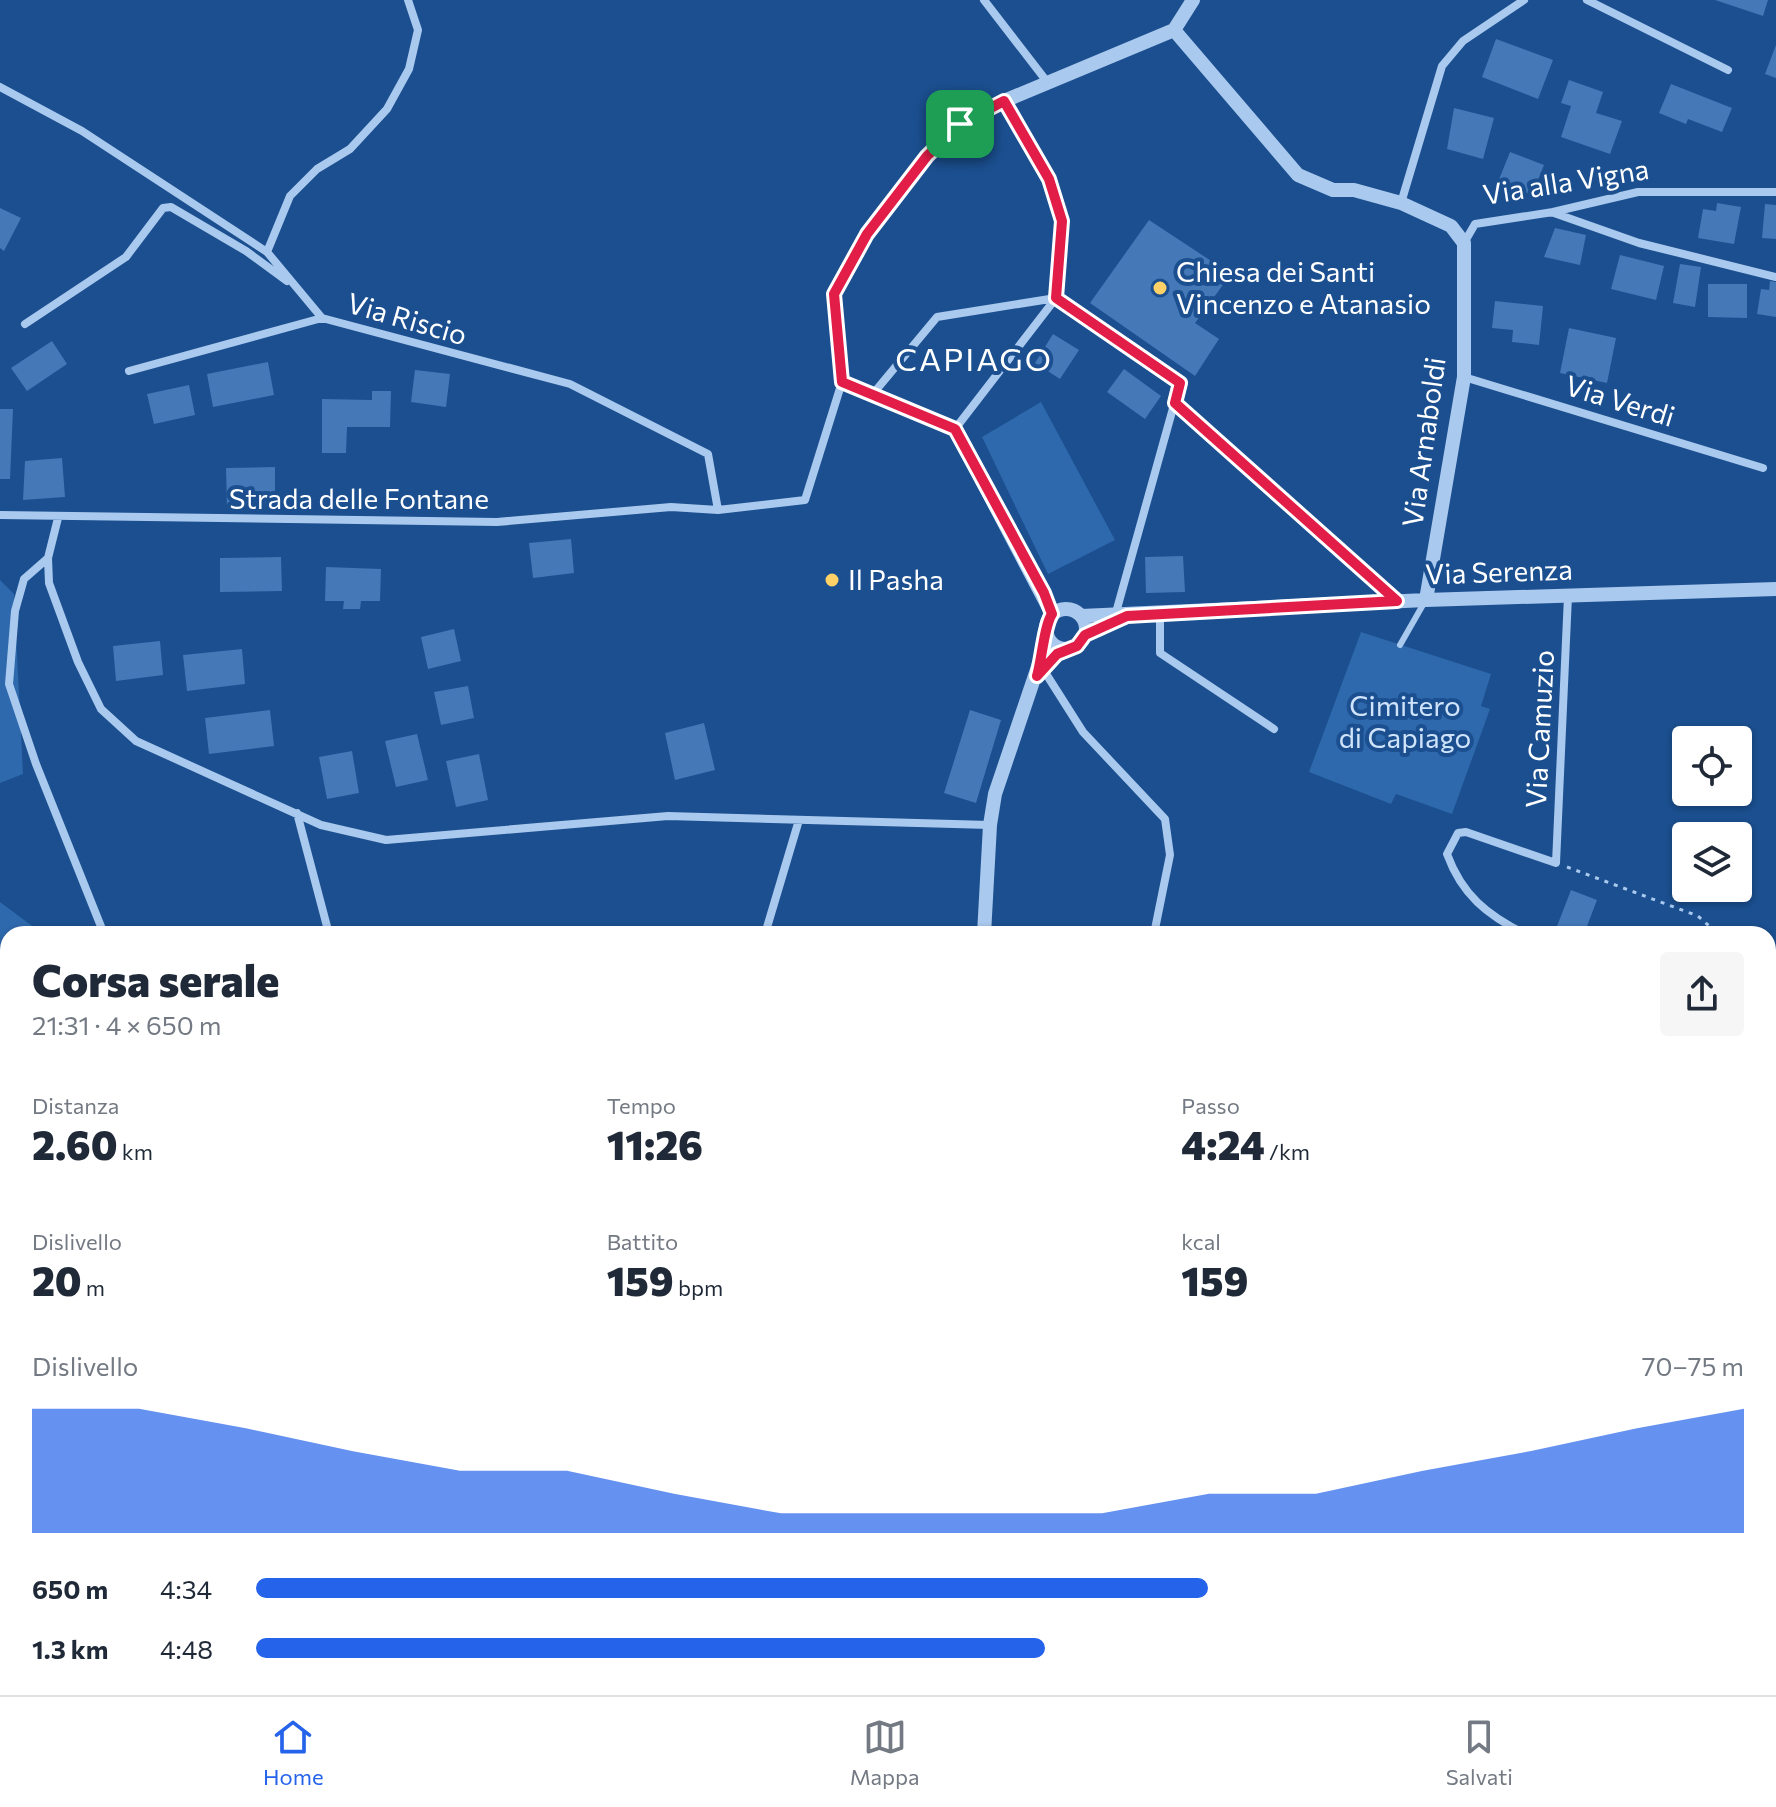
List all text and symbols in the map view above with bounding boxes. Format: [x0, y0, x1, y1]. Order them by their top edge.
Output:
pin [926, 90, 994, 158]
icon: arrive [938, 102, 982, 146]
street label: Via alla Vigna [1480, 151, 1651, 211]
place label: Chiesa dei Santi Vincenzo e Atanasio [1176, 254, 1431, 320]
marker: Chiesa dei Santi Vincenzo e Atanasio [1151, 279, 1169, 297]
street label: Via Riscio [344, 285, 471, 351]
district label: CAPIAGO [895, 338, 1053, 378]
street label: Via Arnaboldi [1394, 355, 1452, 529]
street label: Via Verdi [1562, 367, 1679, 433]
street label: Strada delle Fontane [229, 481, 489, 515]
street label: Via Serenza [1425, 551, 1573, 591]
place label: Il Pasha [848, 562, 944, 596]
marker: Il Pasha [823, 571, 841, 589]
street label: Via Camuzio [1518, 649, 1560, 809]
park label: Cimitero di Capiago [1339, 688, 1471, 754]
map controls [1672, 726, 1752, 902]
button: locate [1672, 726, 1752, 806]
button: layers [1672, 822, 1752, 902]
text: Corsa serale [32, 952, 279, 1006]
button: share [1660, 952, 1744, 1036]
text: 21:31 · 4 × 650 m [32, 1009, 221, 1040]
text: Distanza [32, 1092, 119, 1119]
text: Tempo [607, 1092, 676, 1119]
text: Passo [1181, 1092, 1240, 1119]
text: 2.60 [32, 1119, 118, 1168]
text: 11:26 [607, 1119, 703, 1168]
text: 4:24 [1181, 1119, 1265, 1168]
text: km [118, 1138, 153, 1165]
text: /km [1265, 1138, 1310, 1165]
text: Dislivello [32, 1228, 122, 1255]
text: Battito [607, 1228, 678, 1255]
text: kcal [1181, 1228, 1221, 1255]
text: 20 [32, 1255, 82, 1304]
text: 159 [607, 1255, 674, 1304]
text: 159 [1181, 1255, 1248, 1304]
text: m [82, 1274, 105, 1301]
text: bpm [674, 1274, 723, 1301]
text: Dislivello [32, 1350, 138, 1381]
text: 70–75 m [1642, 1350, 1744, 1381]
text: 650 m [32, 1573, 108, 1604]
text: 4:34 [160, 1573, 212, 1604]
text: 1.3 km [32, 1633, 108, 1664]
text: 4:48 [160, 1633, 213, 1664]
tab: Home [263, 1715, 324, 1790]
tab: Mappa [850, 1715, 920, 1790]
tab: Salvati [1446, 1715, 1513, 1790]

